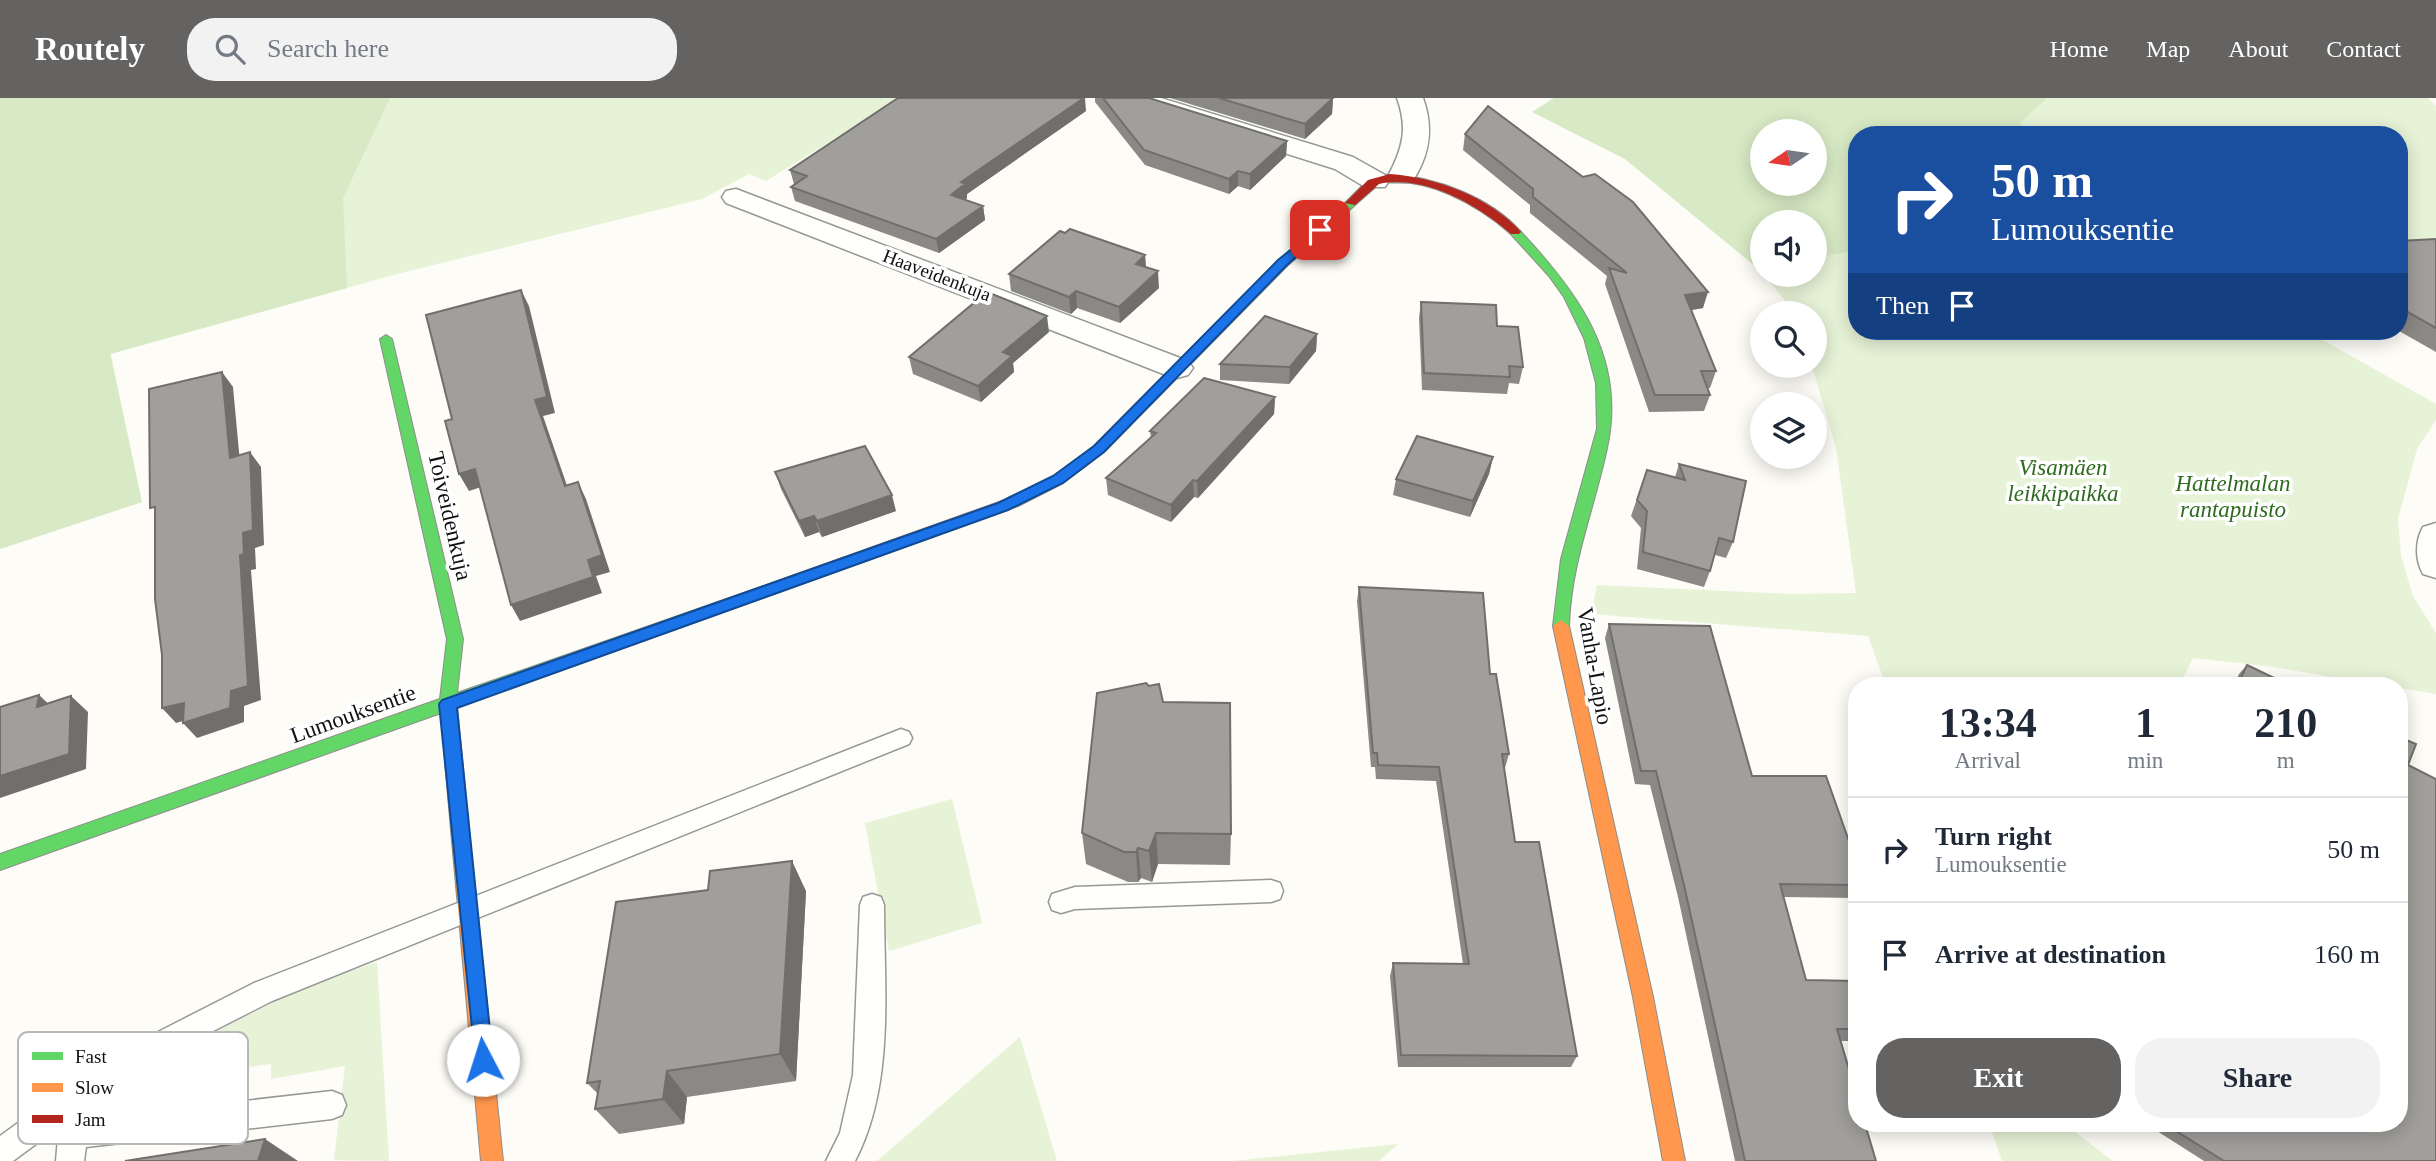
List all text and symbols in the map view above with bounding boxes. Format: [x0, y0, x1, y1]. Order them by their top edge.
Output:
search box [187, 18, 677, 81]
icon: search [211, 30, 249, 68]
text: Routely [35, 31, 145, 67]
text: Search here [267, 34, 389, 63]
text: Home [2050, 36, 2108, 62]
text: Map [2146, 36, 2190, 62]
text: About [2228, 36, 2288, 62]
text: Contact [2326, 36, 2401, 62]
north arrow [1750, 119, 1827, 196]
map controls [1750, 119, 1827, 469]
text: 50 m [1991, 153, 2093, 208]
icon: right [1876, 154, 1967, 245]
pin [1290, 200, 1350, 260]
button: sound [1750, 210, 1827, 287]
icon: arrive [1301, 211, 1339, 249]
text: Lumouksentie [1991, 211, 2174, 247]
street label: Haaveidenkuja [880, 245, 994, 305]
icon: arrive [1943, 287, 1981, 325]
text: Then [1876, 291, 1929, 320]
button: search [1750, 301, 1827, 378]
button: layers [1750, 392, 1827, 469]
street label: Toiveidenkuja [423, 449, 477, 583]
park label: Visamäen leikkipaikka [2007, 455, 2119, 506]
park label: Hattelmalan rantapuisto [2175, 471, 2291, 522]
street label: Vanha-Lapio [1572, 605, 1618, 727]
street label: Lumouksentie [287, 680, 419, 748]
text: 13:34 [1939, 700, 2037, 746]
text: 1 [2135, 700, 2156, 746]
text: 210 [2254, 700, 2317, 746]
text: Arrival [1955, 748, 2021, 773]
text: min [2128, 748, 2163, 773]
text: m [2277, 748, 2295, 773]
text: Turn right [1935, 822, 2052, 851]
icon: right [1876, 831, 1914, 869]
text: 50 m [2327, 835, 2380, 864]
text: Lumouksentie [1935, 852, 2067, 877]
icon: arrive [1876, 936, 1914, 974]
text: Arrive at destination [1935, 940, 2166, 969]
text: 160 m [2314, 940, 2380, 969]
position arrow [446, 1023, 520, 1097]
legend [18, 1032, 248, 1144]
button: Exit [1876, 1038, 2121, 1118]
button: Share [2135, 1038, 2380, 1118]
text: Fast [75, 1046, 107, 1067]
text: Slow [75, 1077, 114, 1098]
text: Jam [75, 1109, 106, 1130]

